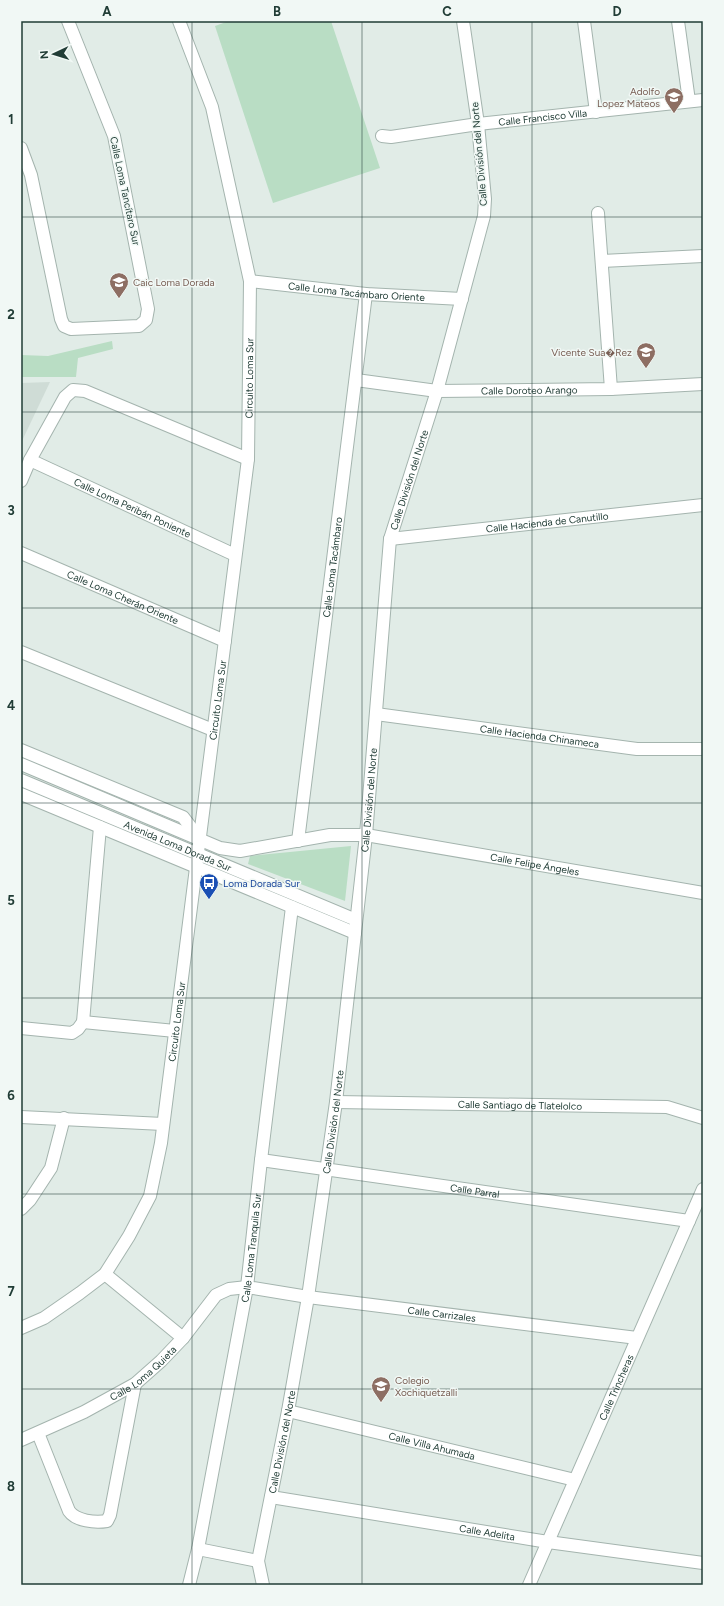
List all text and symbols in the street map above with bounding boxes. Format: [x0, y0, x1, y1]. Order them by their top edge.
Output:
text: A [102, 4, 112, 19]
text: B [273, 4, 281, 19]
text: C [442, 4, 452, 19]
text: D [612, 4, 622, 19]
north arrow [34, 34, 74, 74]
text: N [38, 50, 51, 59]
place label: Adolfo Lopez Mateos [597, 85, 660, 110]
school or university icon: Adolfo Lopez Mateos [663, 86, 685, 114]
street label: Calle División del Norte [468, 101, 490, 207]
street label: Calle Francisco Villa [498, 106, 588, 128]
text: 1 [8, 112, 14, 127]
street label: Calle Loma Tancítaro Sur [107, 136, 143, 247]
school or university icon: Caic Loma Dorada [108, 271, 130, 299]
place label: Caic Loma Dorada [133, 276, 215, 289]
street label: Calle Loma Tacámbaro Oriente [287, 279, 426, 304]
text: 2 [7, 307, 15, 322]
street label: Circuito Loma Sur [242, 337, 256, 418]
school or university icon: Vicente Sua�Rez [635, 341, 657, 369]
place label: Vicente Sua�Rez [551, 346, 632, 359]
street label: Calle Doroteo Arango [481, 383, 578, 397]
street label: Calle División del Norte [387, 427, 431, 532]
street label: Calle Loma Peribán Poniente [72, 475, 194, 540]
text: 3 [7, 503, 15, 518]
street label: Calle Hacienda de Canutillo [485, 509, 609, 535]
street label: Calle Loma Tacámbaro [319, 516, 345, 618]
street label: Calle Loma Cherán Oriente [65, 567, 181, 627]
street label: Circuito Loma Sur [206, 659, 229, 741]
text: 4 [7, 698, 15, 713]
street label: Calle Hacienda Chinameca [479, 722, 600, 750]
street label: Calle División del Norte [358, 747, 380, 853]
street label: Avenida Loma Dorada Sur [122, 817, 234, 874]
street label: Calle Felipe Ángeles [489, 850, 581, 878]
bus stop icon: Loma Dorada Sur [198, 872, 220, 900]
place label: Loma Dorada Sur [223, 877, 300, 890]
text: 5 [7, 893, 15, 908]
street label: Circuito Loma Sur [165, 980, 188, 1062]
street label: Calle División del Norte [319, 1069, 346, 1175]
text: 6 [7, 1088, 15, 1103]
street label: Calle Santiago de Tlatelolco [458, 1097, 582, 1112]
street label: Calle Parral [449, 1181, 500, 1200]
street label: Calle Loma Tranquila Sur [238, 1192, 264, 1303]
text: 7 [7, 1284, 15, 1299]
street label: Calle Carrizales [407, 1303, 477, 1324]
street label: Calle Loma Quieta [107, 1343, 179, 1403]
street label: Calle Trincheras [596, 1352, 636, 1422]
place label: Colegio Xochiquetzalli [395, 1374, 457, 1399]
school or university icon: Colegio Xochiquetzalli [370, 1375, 392, 1403]
street label: Calle División del Norte [265, 1389, 298, 1494]
street label: Calle Villa Ahumada [387, 1429, 476, 1462]
text: 8 [7, 1479, 15, 1494]
street label: Calle Adelita [458, 1521, 516, 1543]

